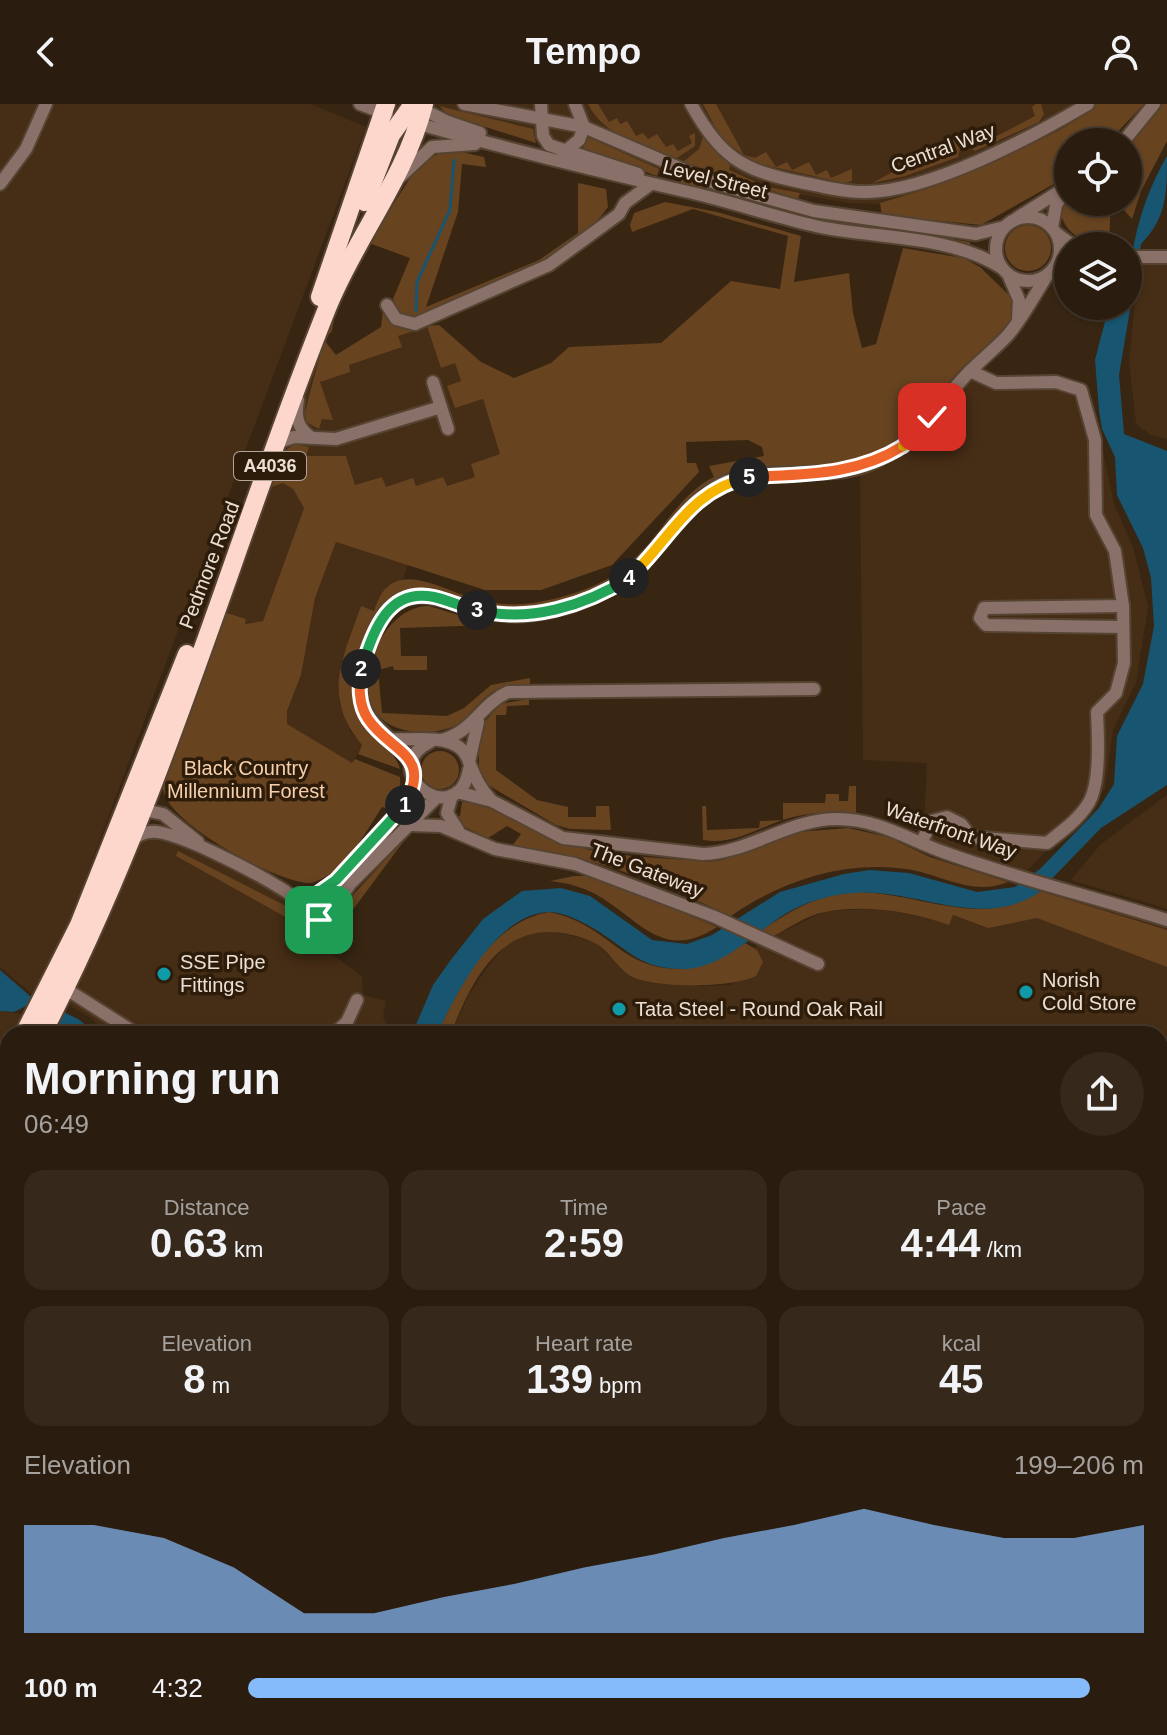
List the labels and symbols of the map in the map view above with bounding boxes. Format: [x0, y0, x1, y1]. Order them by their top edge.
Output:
street label: Central Way [888, 119, 998, 177]
street label: Level Street [661, 155, 770, 203]
pin [898, 383, 966, 451]
road number: A4036 [234, 452, 306, 480]
pin: 5 [729, 457, 769, 497]
street label: Pedmore Road [175, 498, 243, 632]
pin: 4 [609, 558, 649, 598]
pin: 3 [457, 590, 497, 630]
pin: 2 [341, 649, 381, 689]
park label: Black Country Millennium Forest [167, 757, 325, 802]
pin: 1 [385, 785, 425, 825]
street label: Waterfront Way [882, 797, 1020, 863]
street label: The Gateway [588, 838, 706, 902]
pin [285, 886, 353, 954]
place label: SSE Pipe Fittings [180, 951, 266, 996]
marker: SSE Pipe Fittings [155, 965, 173, 983]
place label: Norish Cold Store [1042, 969, 1137, 1014]
marker: Norish Cold Store [1017, 983, 1035, 1001]
place label: Tata Steel - Round Oak Rail [635, 998, 883, 1020]
marker: Tata Steel - Round Oak Rail [610, 1000, 628, 1018]

